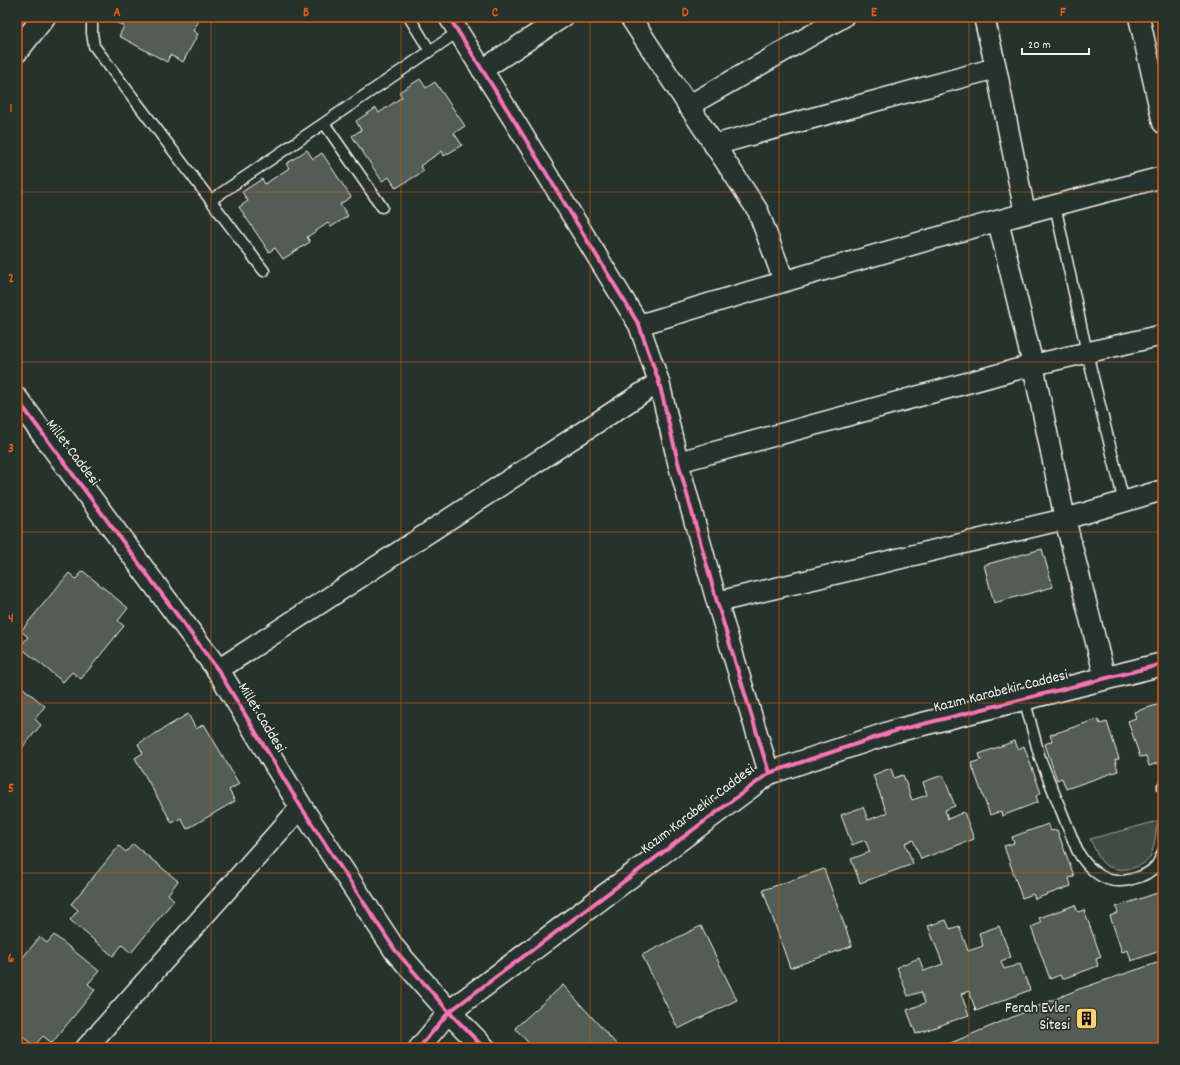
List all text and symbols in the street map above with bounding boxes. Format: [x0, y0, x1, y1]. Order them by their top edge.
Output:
text: A [113, 4, 121, 23]
text: B [303, 4, 309, 23]
text: C [492, 4, 499, 23]
text: D [682, 4, 689, 23]
text: E [871, 4, 878, 23]
text: F [1060, 4, 1066, 23]
scale bar [1022, 30, 1089, 56]
text: 20 m [1028, 37, 1051, 54]
text: 1 [10, 100, 13, 119]
text: 2 [8, 270, 14, 289]
street label: Millet Caddesi [40, 415, 105, 491]
text: 3 [8, 440, 14, 459]
text: 4 [8, 610, 14, 629]
street label: Kazım Karabekir Caddesi [931, 665, 1071, 719]
street label: Millet Caddesi [231, 679, 291, 757]
street label: Kazım Karabekir Caddesi [636, 760, 760, 860]
text: 5 [8, 780, 14, 799]
text: 6 [8, 950, 15, 969]
place label: Ferah Evler Sitesi [1005, 998, 1070, 1037]
building icon: Ferah Evler Sitesi [1073, 1005, 1099, 1031]

